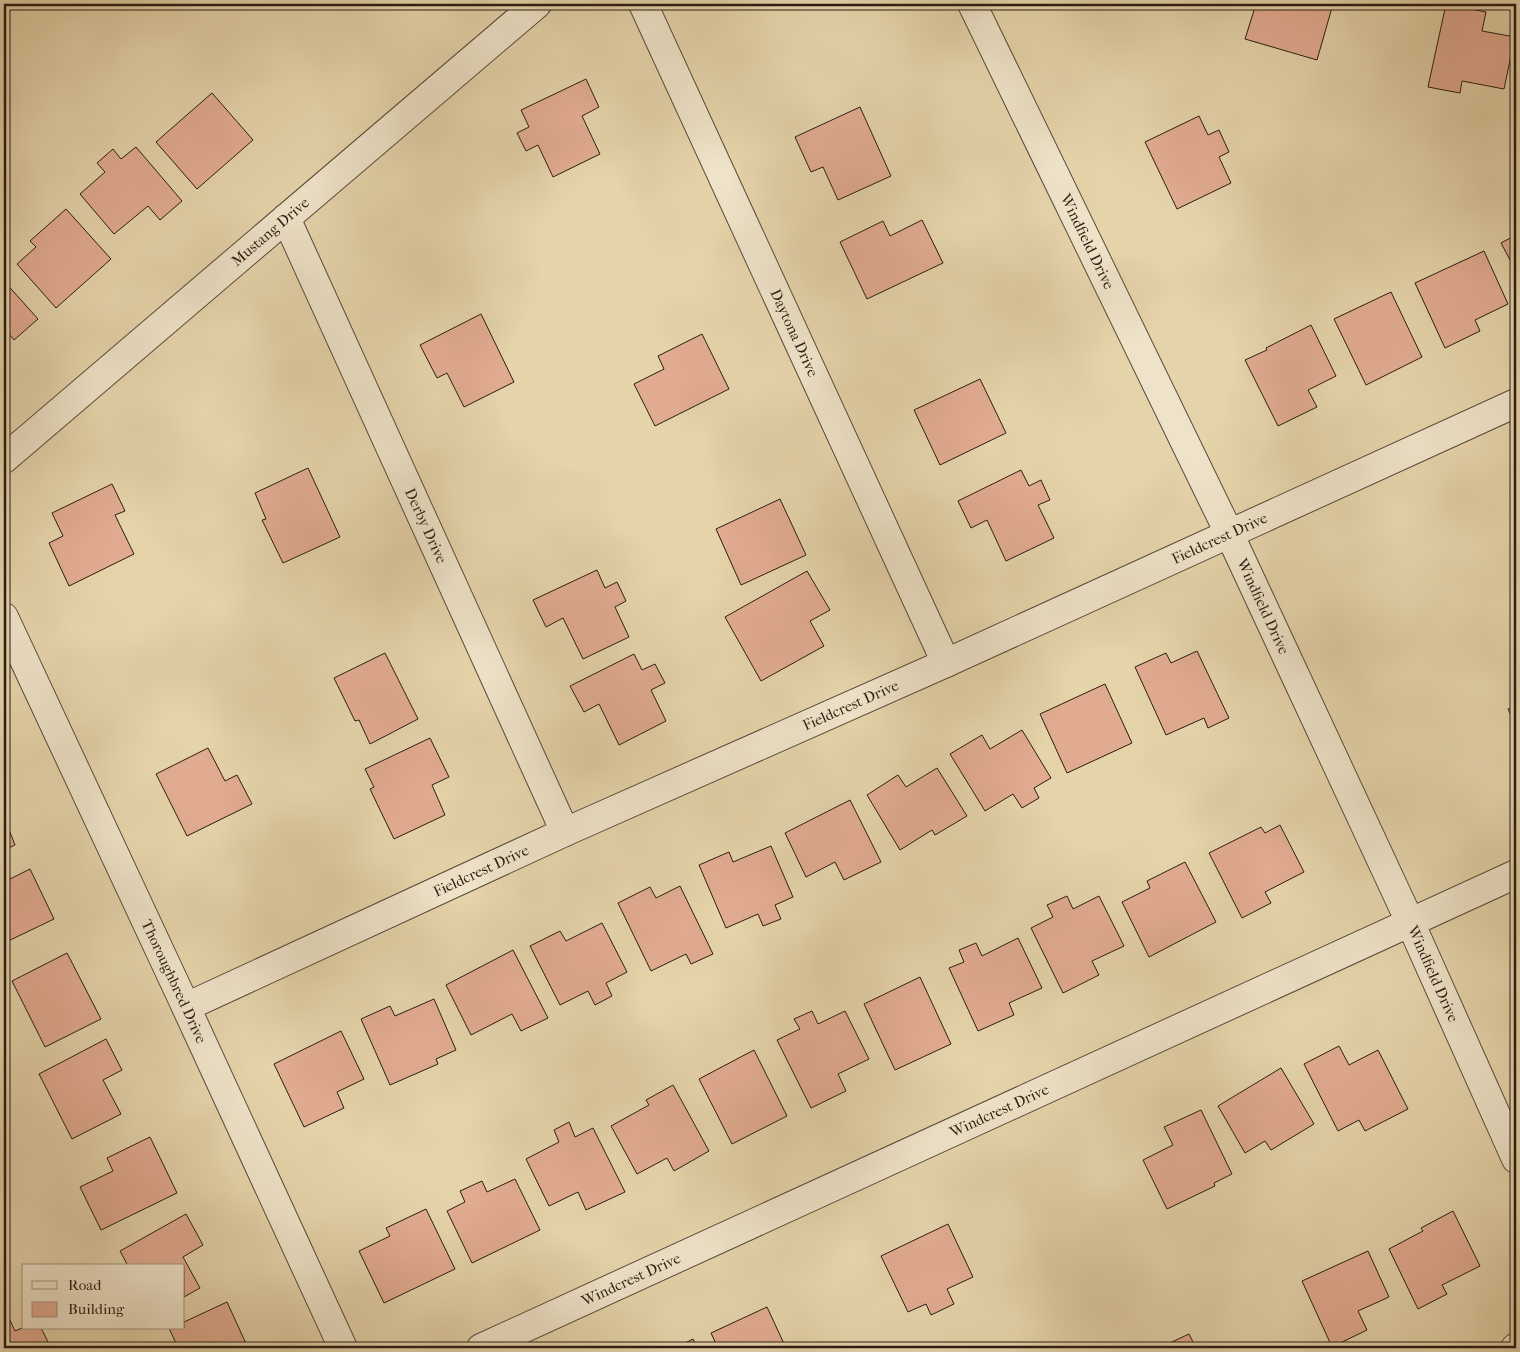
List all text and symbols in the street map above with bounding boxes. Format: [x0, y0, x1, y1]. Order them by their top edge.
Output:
street label: Windfield Drive [1056, 190, 1118, 293]
street label: Mustang Drive [228, 193, 313, 270]
street label: Daytona Drive [766, 286, 822, 380]
street label: Derby Drive [401, 485, 451, 567]
street label: Fieldcrest Drive [1169, 508, 1271, 568]
street label: Windfield Drive [1233, 555, 1293, 658]
street label: Fieldcrest Drive [800, 676, 902, 734]
street label: Fieldcrest Drive [430, 841, 532, 901]
street label: Thoroughbred Drive [137, 917, 211, 1047]
street label: Windfield Drive [1403, 922, 1463, 1025]
street label: Windcrest Drive [946, 1080, 1052, 1142]
street label: Windcrest Drive [578, 1249, 684, 1310]
legend [22, 1264, 185, 1330]
text: Road [68, 1276, 102, 1294]
text: Building [68, 1300, 125, 1318]

